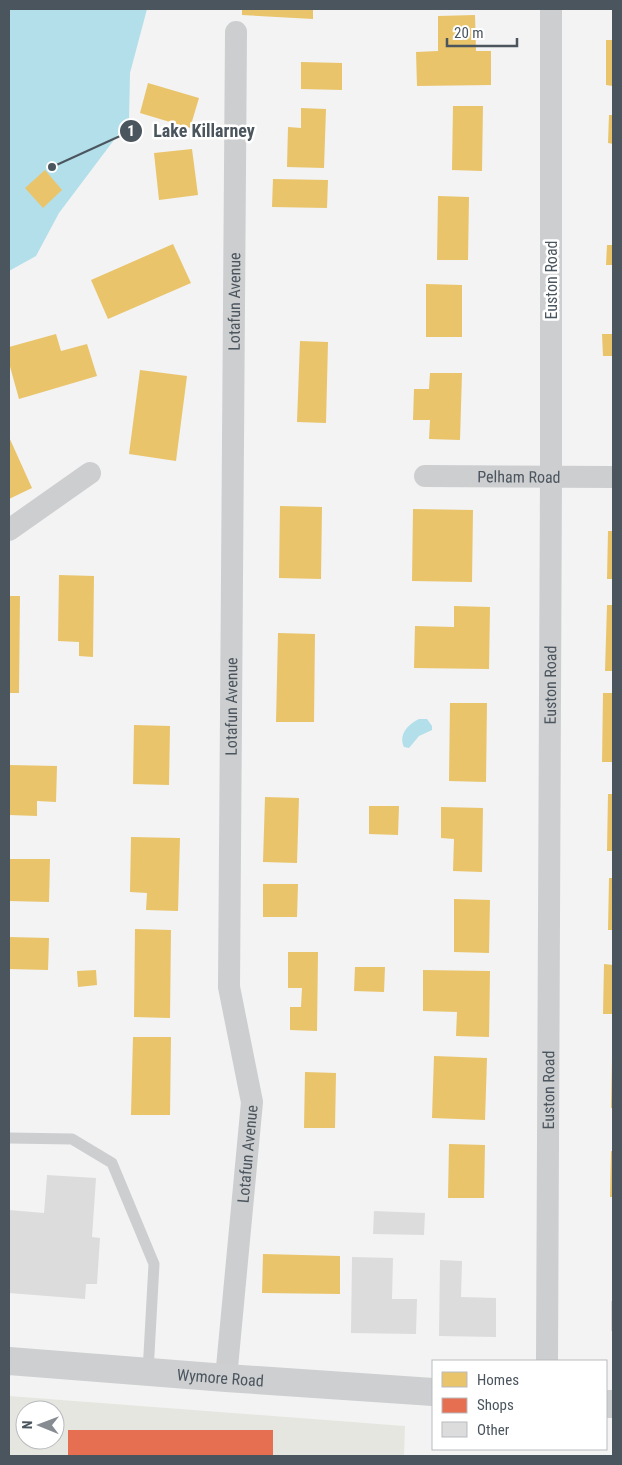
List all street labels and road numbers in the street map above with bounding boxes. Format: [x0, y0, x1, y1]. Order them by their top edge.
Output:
street label: Euston Road [542, 240, 561, 320]
street label: Lotafun Avenue [224, 252, 244, 351]
street label: Pelham Road [477, 467, 561, 486]
street label: Euston Road [540, 645, 560, 725]
street label: Lotafun Avenue [221, 657, 241, 756]
street label: Euston Road [539, 1050, 558, 1130]
street label: Lotafun Avenue [233, 1104, 261, 1204]
street label: Wymore Road [176, 1365, 264, 1390]

